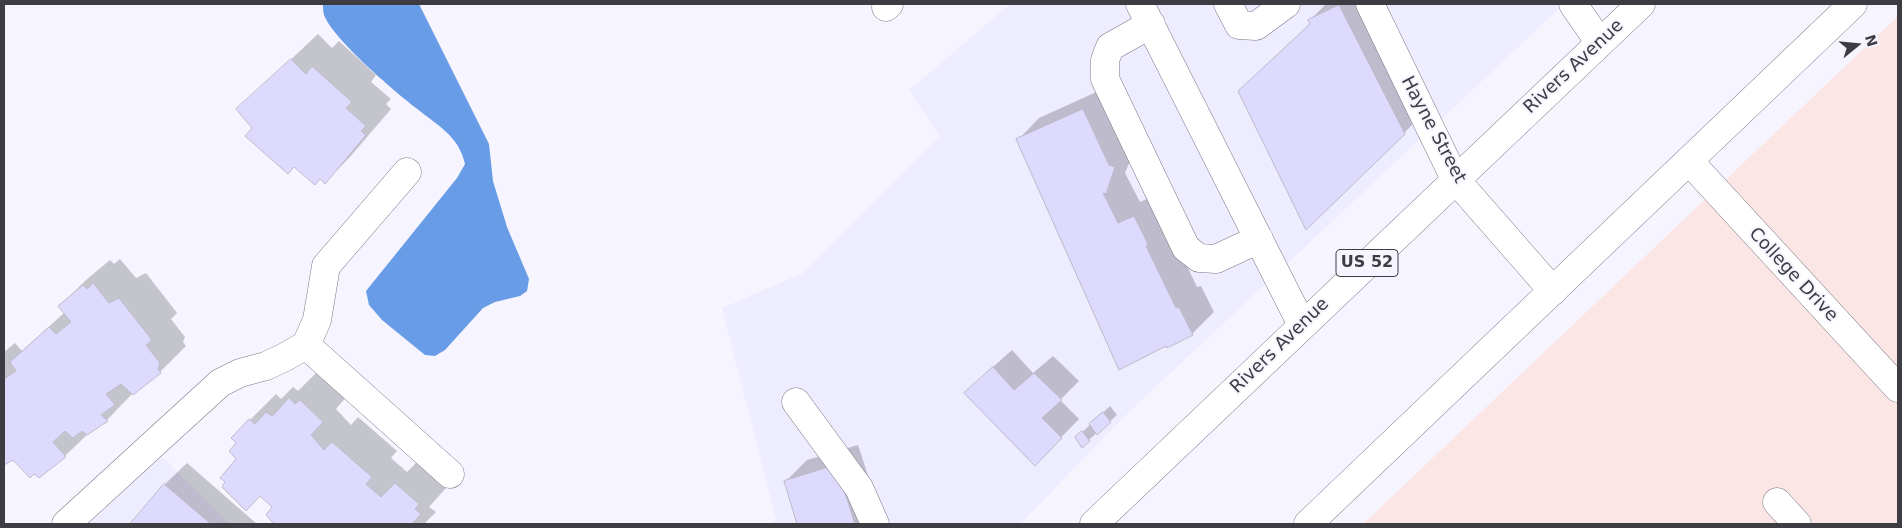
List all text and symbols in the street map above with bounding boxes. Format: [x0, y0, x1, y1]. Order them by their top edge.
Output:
street label: Rivers Avenue [1520, 15, 1628, 119]
north arrow [1832, 20, 1882, 70]
text: N [1862, 33, 1881, 49]
street label: Hayne Street [1396, 73, 1470, 187]
street label: College Drive [1744, 223, 1842, 327]
road number: US 52 [1336, 250, 1398, 276]
street label: Rivers Avenue [1226, 294, 1334, 398]

